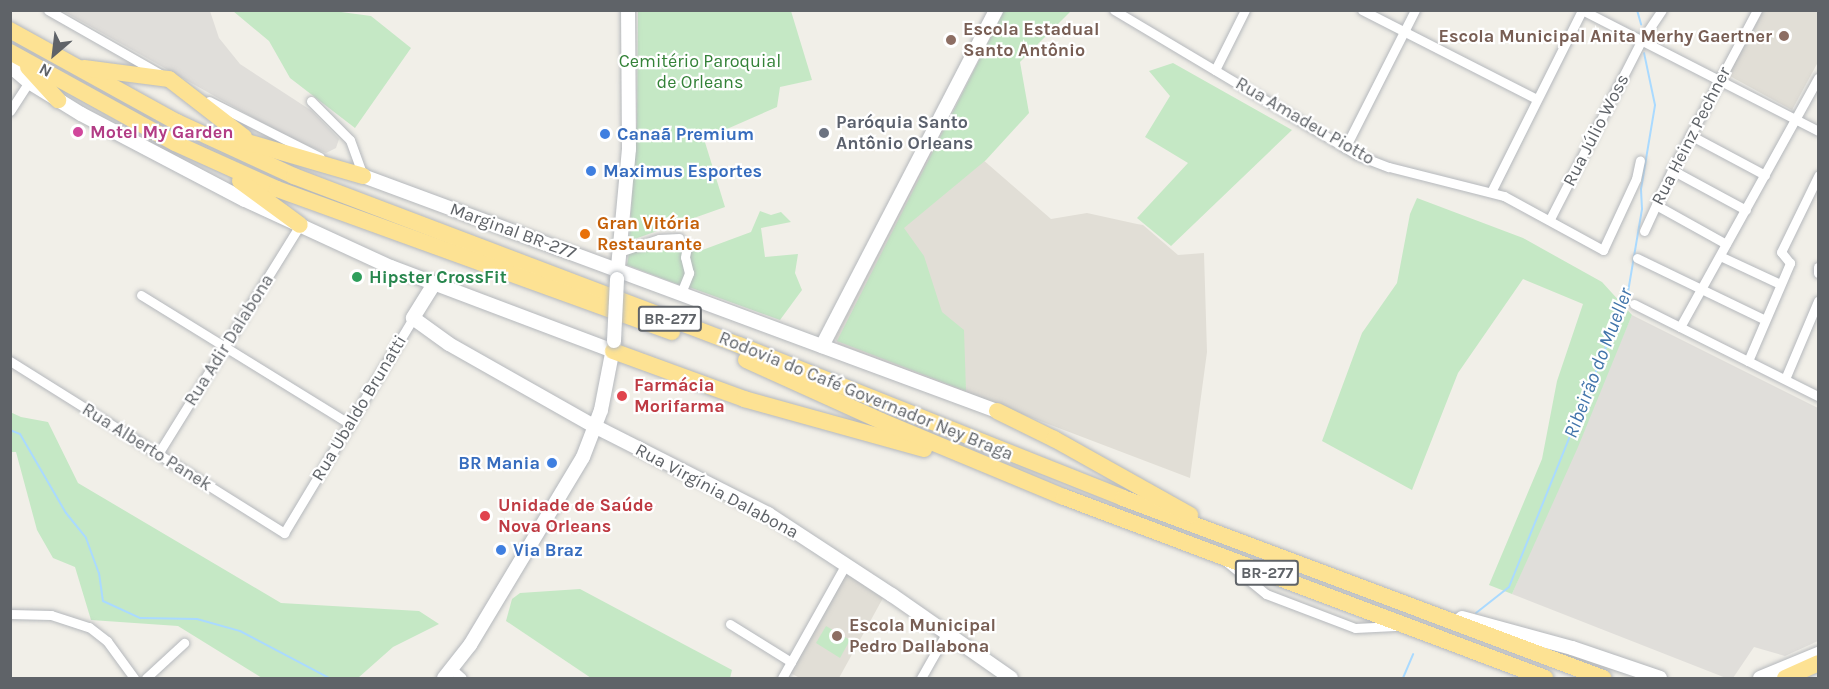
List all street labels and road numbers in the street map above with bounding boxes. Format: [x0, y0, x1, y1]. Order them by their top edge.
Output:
street label: Rua Heinz Pechner [1647, 63, 1735, 209]
street label: Rua Júlio Woss [1558, 70, 1634, 190]
street label: Rua Amadeu Piotto [1232, 72, 1378, 170]
street label: Marginal BR-277 [447, 198, 579, 264]
street label: Rua Adir Dalabona [180, 270, 278, 410]
road number: BR-277 [637, 306, 703, 332]
street label: Rodovia do Café Governador Ney Braga [716, 327, 1016, 465]
street label: Rua Ubaldo Brunatti [307, 331, 411, 485]
street label: Rua Alberto Panek [78, 398, 216, 496]
street label: Rua Virgínia Dalabona [632, 439, 802, 543]
road number: BR-277 [1234, 560, 1300, 586]

